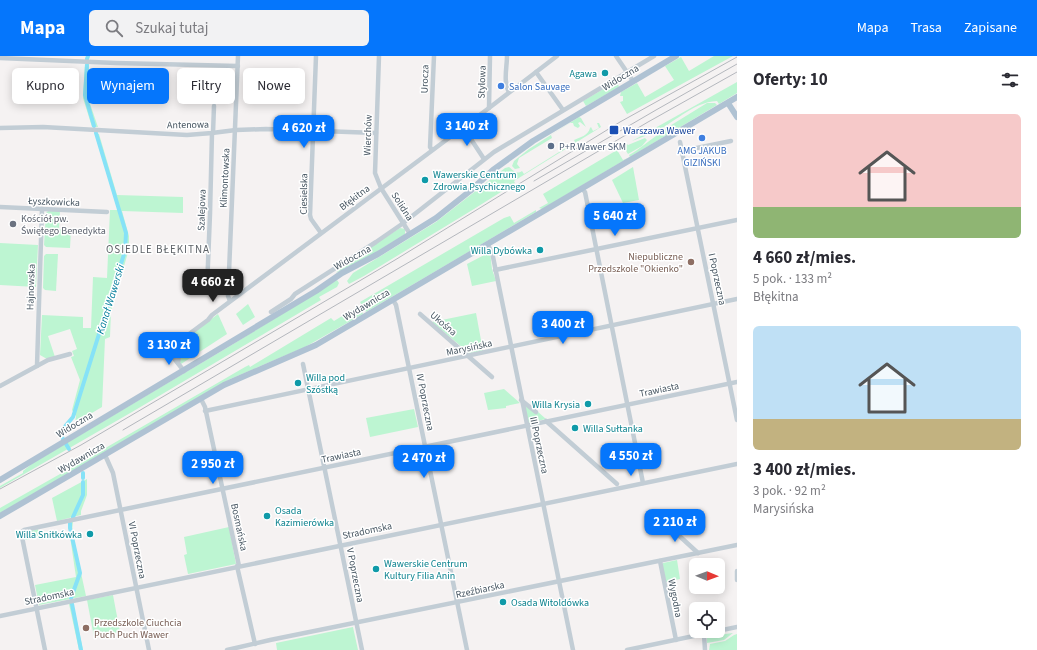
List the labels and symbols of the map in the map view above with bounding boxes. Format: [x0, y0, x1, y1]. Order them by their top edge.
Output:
street label: Widoczna [599, 61, 642, 94]
street label: Urocza [417, 64, 432, 94]
street label: Stylowa [474, 65, 490, 99]
place label: Agawa [570, 67, 597, 81]
marker: Agawa [600, 68, 610, 78]
place label: Salon Sauvage [509, 80, 570, 94]
marker: Salon Sauvage [496, 81, 506, 91]
pin: 3 140 zł [426, 113, 508, 147]
street label: Wierchów [360, 114, 376, 156]
pin: 4 620 zł [263, 115, 345, 149]
street label: Antenowa [167, 118, 209, 132]
marker: Warszawa Wawer [608, 124, 620, 136]
place label: Warszawa Wawer [623, 124, 695, 138]
marker: AMG JAKUB GIZIŃSKI [697, 133, 707, 143]
place label: P+R Wawer SKM [559, 140, 626, 154]
marker: P+R Wawer SKM [546, 141, 556, 151]
place label: AMG JAKUB GIZIŃSKI [677, 144, 727, 170]
street label: Klimontowska [216, 148, 234, 208]
place label: Wawerskie Centrum Zdrowia Psychicznego [433, 168, 525, 194]
street label: Ciesielska [297, 173, 311, 215]
marker: Wawerskie Centrum Zdrowia Psychicznego [420, 175, 430, 185]
street label: Błękitna [336, 182, 373, 214]
street label: Szalejowa [194, 189, 210, 231]
street label: Solidna [388, 189, 417, 224]
street label: Łyszkowicka [27, 194, 80, 210]
pin: 5 640 zł [574, 203, 656, 237]
place label: Kościół pw. Świętego Benedykta [21, 212, 106, 238]
marker: Kościół pw. Świętego Benedykta [8, 219, 18, 229]
district label: OSIEDLE BŁĘKITNA [106, 242, 210, 257]
street label: Widoczna [331, 242, 374, 274]
place label: Willa Dybówka [471, 244, 532, 258]
marker: Willa Dybówka [535, 245, 545, 255]
place label: Niepubliczne Przedszkole "Okienko" [588, 250, 683, 276]
street label: I Poprzeczna [705, 252, 729, 307]
marker: Niepubliczne Przedszkole "Okienko" [686, 257, 696, 267]
water label: Kanał Wawerski [93, 262, 128, 336]
street label: Hajnowska [23, 264, 39, 310]
pin: 4 660 zł [172, 269, 254, 303]
street label: Wydawnicza [341, 286, 392, 324]
street label: Ukośna [427, 308, 460, 339]
pin: 3 400 zł [522, 311, 604, 345]
pin: 3 130 zł [128, 332, 210, 366]
street label: Marysińska [445, 336, 494, 360]
place label: Willa pod Szóstką [306, 371, 345, 397]
street label: IV Poprzeczna [413, 372, 437, 432]
marker: Willa pod Szóstką [293, 378, 303, 388]
street label: Trawiasta [638, 379, 680, 401]
place label: Willa Krysia [532, 398, 580, 412]
marker: Willa Krysia [583, 399, 593, 409]
street label: Widoczna [53, 408, 96, 441]
street label: III Poprzeczna [526, 415, 552, 475]
place label: Willa Sułtanka [583, 422, 643, 436]
marker: Willa Sułtanka [570, 423, 580, 433]
street label: Wydawnicza [56, 439, 107, 477]
pin: 4 550 zł [590, 443, 672, 477]
street label: Trawiasta [320, 445, 362, 467]
pin: 2 470 zł [383, 445, 465, 479]
pin: 2 950 zł [172, 451, 254, 485]
street label: Bosmańska [227, 502, 251, 552]
place label: Osada Kazimierówka [275, 504, 334, 530]
pin: 2 210 zł [634, 509, 716, 543]
marker: Osada Kazimierówka [262, 511, 272, 521]
street label: Stradomska [341, 519, 393, 543]
street label: VI Poprzeczna [125, 520, 149, 580]
place label: Willa Snitkówka [16, 528, 82, 542]
marker: Willa Snitkówka [85, 529, 95, 539]
street label: V Poprzeczna [343, 547, 367, 604]
place label: Wawerskie Centrum Kultury Filia Anin [384, 557, 468, 583]
north arrow [689, 558, 725, 594]
marker: Wawerskie Centrum Kultury Filia Anin [371, 564, 381, 574]
street label: Rzeźbiarska [455, 578, 506, 602]
street label: Wygodna [664, 578, 686, 619]
street label: Stradomska [23, 585, 75, 609]
place label: Osada Witoldówka [511, 596, 589, 610]
marker: Osada Witoldówka [498, 597, 508, 607]
place label: Przedszkole Ciuchcia Puch Puch Wawer [94, 616, 182, 642]
marker: Przedszkole Ciuchcia Puch Puch Wawer [81, 623, 91, 633]

